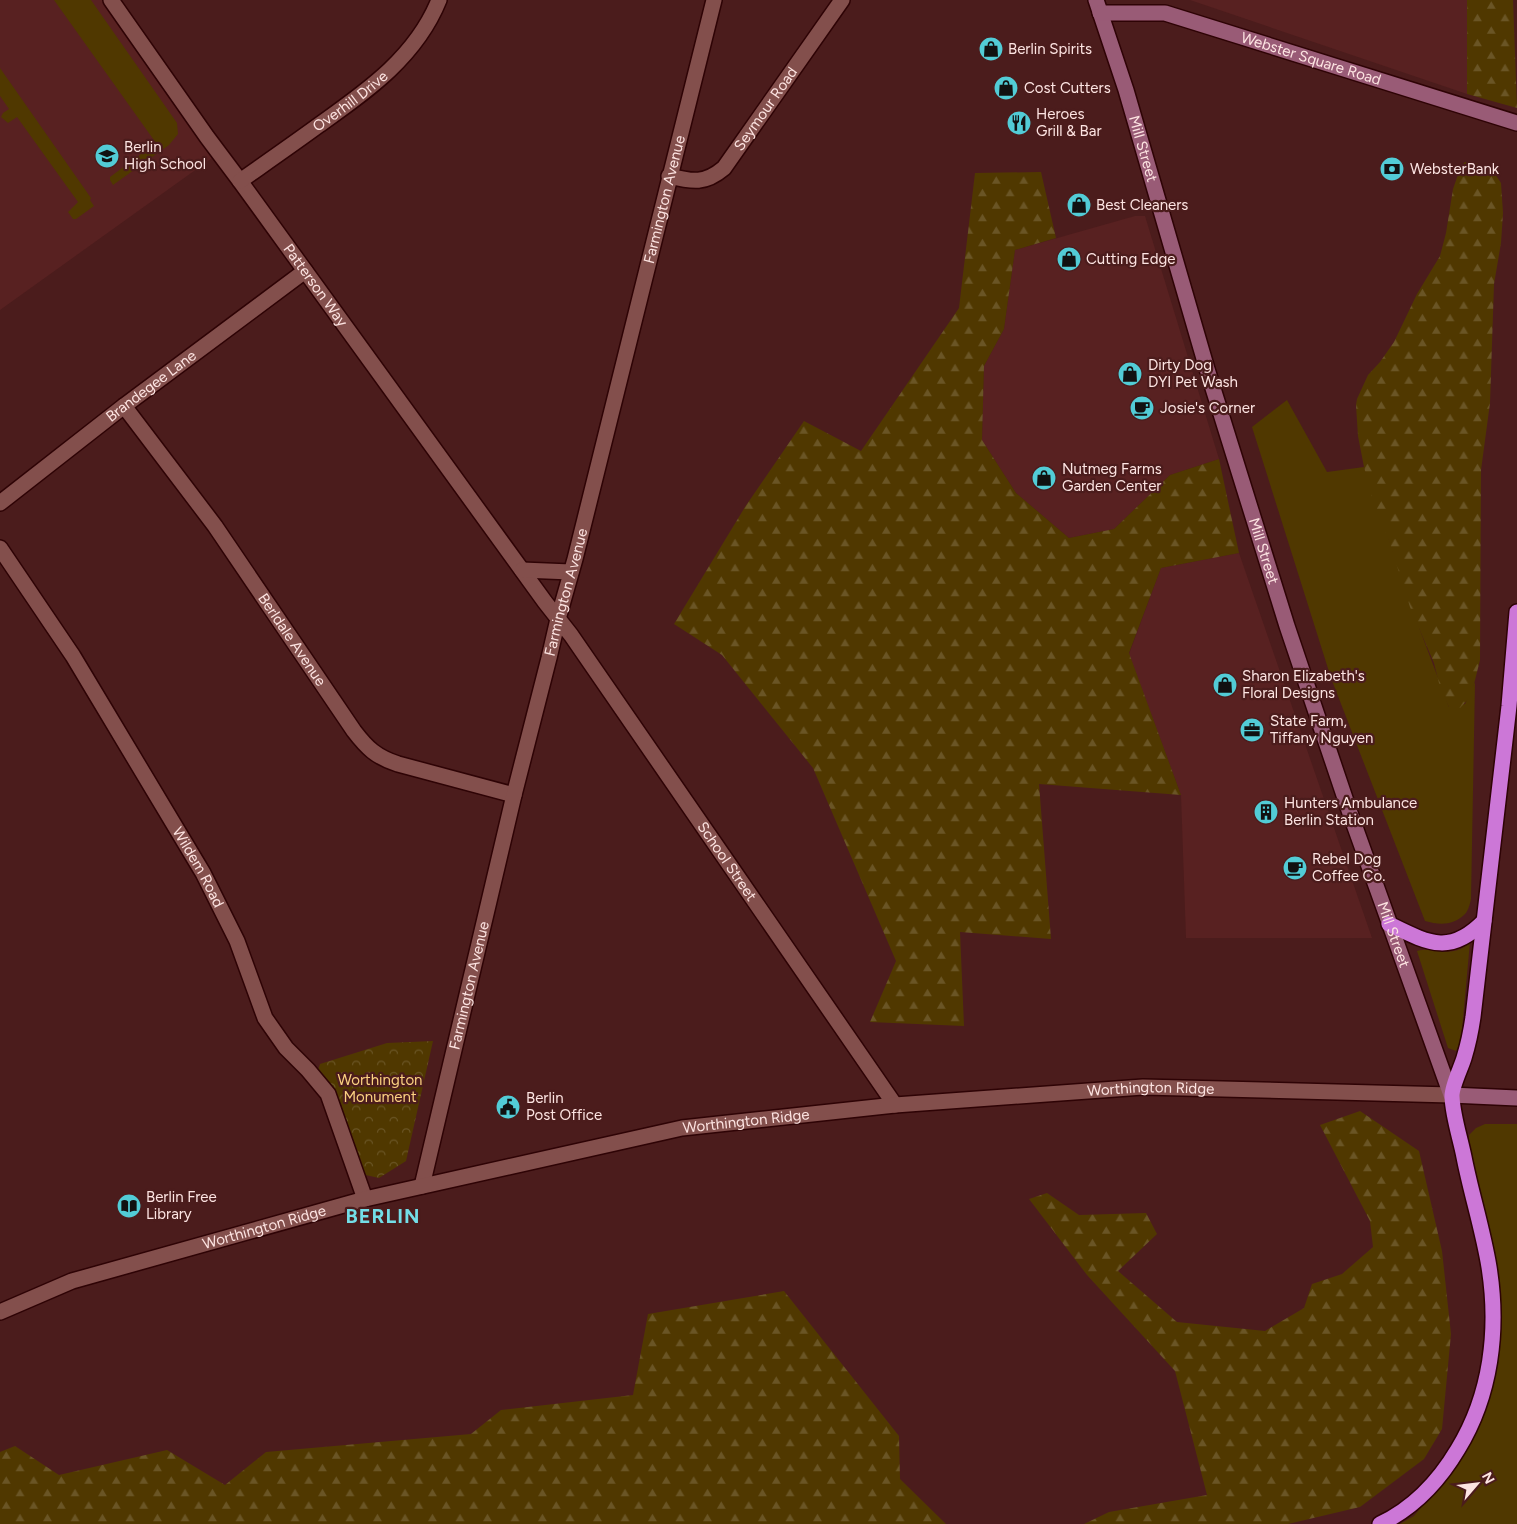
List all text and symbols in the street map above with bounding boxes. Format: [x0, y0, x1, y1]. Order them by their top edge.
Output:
street label: Webster Square Road [1239, 28, 1383, 89]
shop icon: Berlin Spirits [978, 36, 1004, 62]
place label: Berlin Spirits [1008, 40, 1092, 58]
street label: Seymour Road [730, 63, 801, 154]
street label: Overhill Drive [309, 67, 391, 136]
shop icon: Cost Cutters [993, 75, 1019, 101]
place label: Cost Cutters [1024, 79, 1111, 97]
place label: Heroes Grill & Bar [1036, 105, 1102, 140]
restaurant icon: Heroes Grill & Bar [1006, 110, 1032, 136]
street label: Mill Street [1125, 113, 1161, 184]
street label: Farmington Avenue [640, 133, 689, 265]
place label: Berlin High School [124, 138, 206, 173]
school or university icon: Berlin High School [94, 143, 120, 169]
bank icon: WebsterBank [1379, 156, 1405, 182]
place label: WebsterBank [1410, 160, 1500, 178]
shop icon: Best Cleaners [1066, 192, 1092, 218]
place label: Best Cleaners [1096, 196, 1188, 214]
street label: Patterson Way [280, 240, 352, 330]
shop icon: Cutting Edge [1056, 246, 1082, 272]
place label: Cutting Edge [1086, 250, 1176, 268]
street label: Brandegee Lane [102, 346, 200, 426]
place label: Dirty Dog DYI Pet Wash [1148, 356, 1238, 391]
shop icon: Dirty Dog DYI Pet Wash [1117, 361, 1143, 387]
cafe icon: Josie's Corner [1129, 395, 1155, 421]
place label: Josie's Corner [1160, 399, 1255, 417]
place label: Nutmeg Farms Garden Center [1062, 460, 1162, 495]
shop icon: Nutmeg Farms Garden Center [1031, 465, 1057, 491]
street label: Mill Street [1245, 516, 1283, 587]
street label: Farmington Avenue [541, 526, 591, 658]
street label: Berldale Avenue [254, 590, 330, 690]
place label: Sharon Elizabeth's Floral Designs [1242, 667, 1365, 702]
shop icon: Sharon Elizabeth's Floral Designs [1212, 672, 1238, 698]
place label: State Farm, Tiffany Nguyen [1270, 712, 1373, 747]
office icon: State Farm, Tiffany Nguyen [1239, 717, 1265, 743]
place label: Hunters Ambulance Berlin Station [1284, 794, 1417, 829]
building icon: Hunters Ambulance Berlin Station [1253, 799, 1279, 825]
street label: School Street [693, 818, 761, 905]
street label: Wildem Road [169, 824, 228, 910]
place label: Rebel Dog Coffee Co. [1312, 850, 1385, 885]
cafe icon: Rebel Dog Coffee Co. [1282, 855, 1308, 881]
street label: Mill Street [1374, 899, 1414, 970]
street label: Farmington Avenue [445, 919, 493, 1052]
park label: Worthington Monument [338, 1071, 422, 1106]
street label: Worthington Ridge [1086, 1078, 1215, 1100]
place label: Berlin Post Office [526, 1089, 602, 1124]
public building icon: Berlin Post Office [495, 1094, 521, 1120]
street label: Worthington Ridge [682, 1105, 810, 1137]
place label: Berlin Free Library [146, 1188, 217, 1223]
library icon: Berlin Free Library [116, 1193, 142, 1219]
street label: Worthington Ridge [200, 1201, 328, 1253]
district label: BERLIN [346, 1204, 420, 1228]
north arrow [1452, 1459, 1502, 1509]
text: N [1478, 1469, 1498, 1487]

